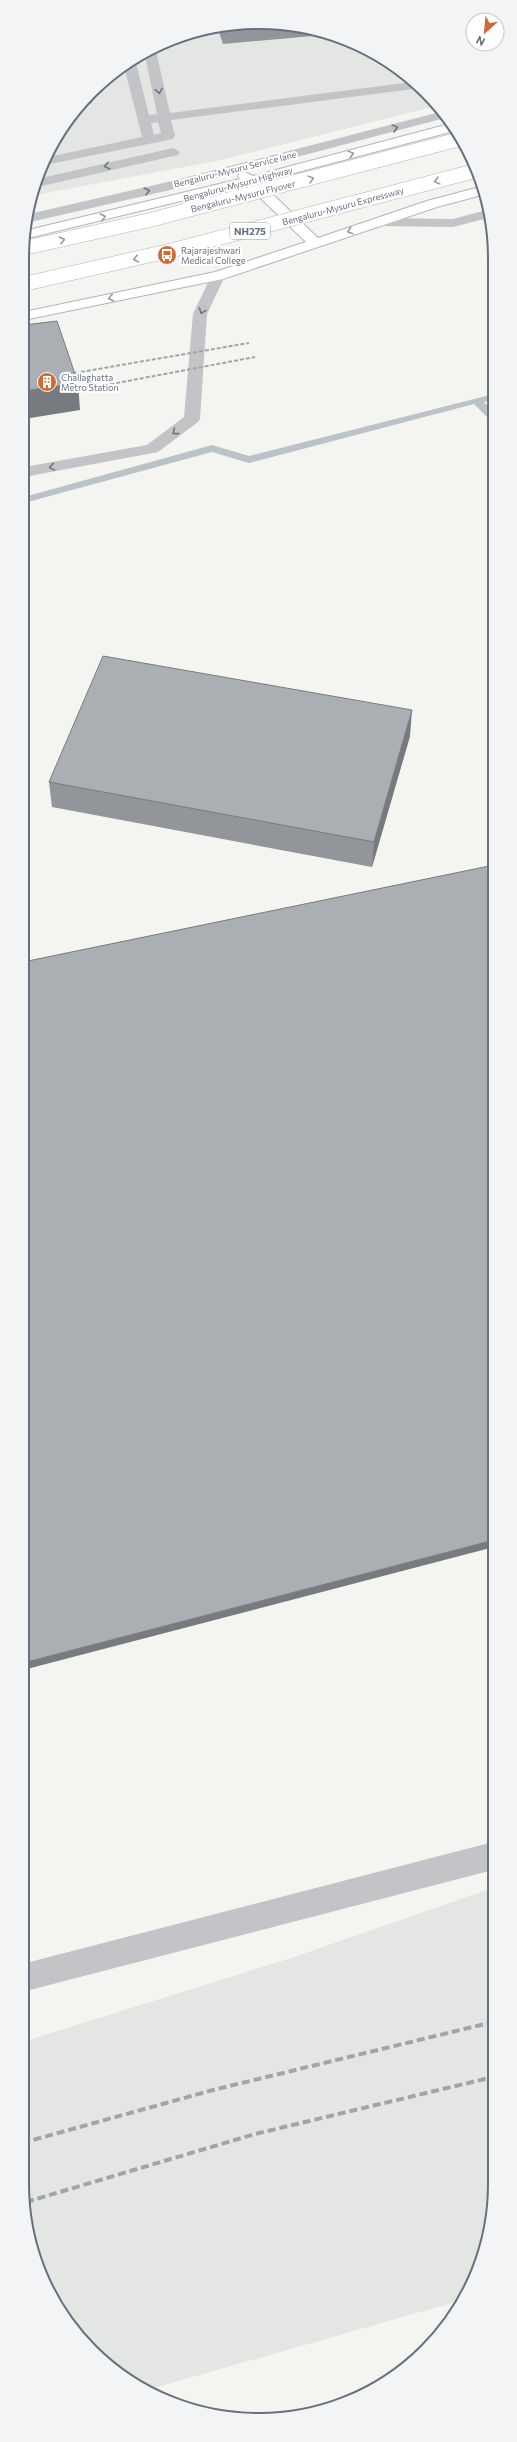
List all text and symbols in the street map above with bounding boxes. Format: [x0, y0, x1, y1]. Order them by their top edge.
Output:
north arrow [465, 12, 505, 52]
text: N [474, 34, 487, 49]
one-way arrow [154, 88, 162, 94]
one-way arrow [392, 124, 398, 132]
street label: Bengaluru-Mysuru Service lane [173, 148, 298, 190]
one-way arrow [347, 150, 354, 159]
one-way arrow [104, 161, 111, 170]
street label: Bengaluru-Mysuru Highway [182, 164, 294, 204]
one-way arrow [307, 175, 314, 183]
one-way arrow [434, 176, 441, 185]
street label: Bengaluru-Mysuru Flyover [190, 178, 297, 214]
street label: Bengaluru-Mysuru Expressway [281, 184, 405, 228]
one-way arrow [144, 188, 150, 196]
one-way arrow [100, 213, 106, 221]
road number: NH275 [230, 223, 270, 239]
one-way arrow [346, 226, 353, 235]
one-way arrow [59, 236, 65, 244]
bus stop icon: Rajarajeshwari Medical College [156, 244, 178, 266]
place label: Rajarajeshwari Medical College [181, 245, 246, 266]
one-way arrow [132, 255, 139, 263]
one-way arrow [108, 294, 114, 302]
one-way arrow [198, 308, 206, 315]
building icon: Challaghatta Metro Station [36, 371, 58, 393]
place label: Challaghatta Metro Station [61, 372, 119, 393]
one-way arrow [172, 427, 179, 434]
one-way arrow [49, 462, 55, 471]

